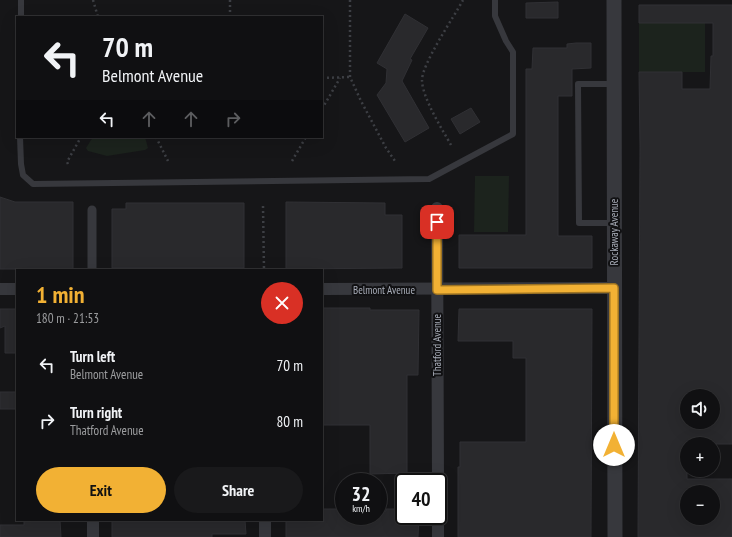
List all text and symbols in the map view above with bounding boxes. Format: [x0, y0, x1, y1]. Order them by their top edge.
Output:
text: 70 m [102, 28, 153, 65]
icon: left [36, 32, 88, 84]
text: Belmont Avenue [102, 64, 203, 87]
icon: left [96, 108, 118, 130]
icon: ahead [138, 108, 160, 130]
icon: ahead [180, 108, 202, 130]
icon: right [222, 108, 244, 130]
street label: Rockaway Avenue [607, 198, 621, 265]
pin [420, 205, 454, 239]
icon: arrive [426, 211, 448, 233]
text: 1 min [36, 279, 84, 310]
button: close [261, 282, 303, 324]
street label: Belmont Avenue [353, 283, 415, 297]
text: 180 m · 21:53 [36, 310, 99, 327]
street label: Thatford Avenue [430, 313, 444, 376]
text: Turn left [70, 347, 115, 366]
icon: left [36, 354, 58, 376]
text: 70 m [277, 356, 303, 375]
text: Belmont Avenue [70, 366, 143, 383]
map controls [680, 389, 720, 525]
button: sound [680, 389, 720, 429]
text: Turn right [70, 403, 122, 422]
icon: right [36, 410, 58, 432]
text: 80 m [277, 412, 303, 431]
text: Thatford Avenue [70, 422, 144, 439]
position arrow [593, 424, 635, 466]
button: + [680, 437, 720, 477]
button: Exit [36, 467, 166, 513]
button: Share [174, 467, 303, 513]
speed limit sign: 40 [395, 473, 447, 525]
text: 32 [351, 481, 371, 507]
button: − [680, 485, 720, 525]
text: km/h [352, 502, 370, 515]

